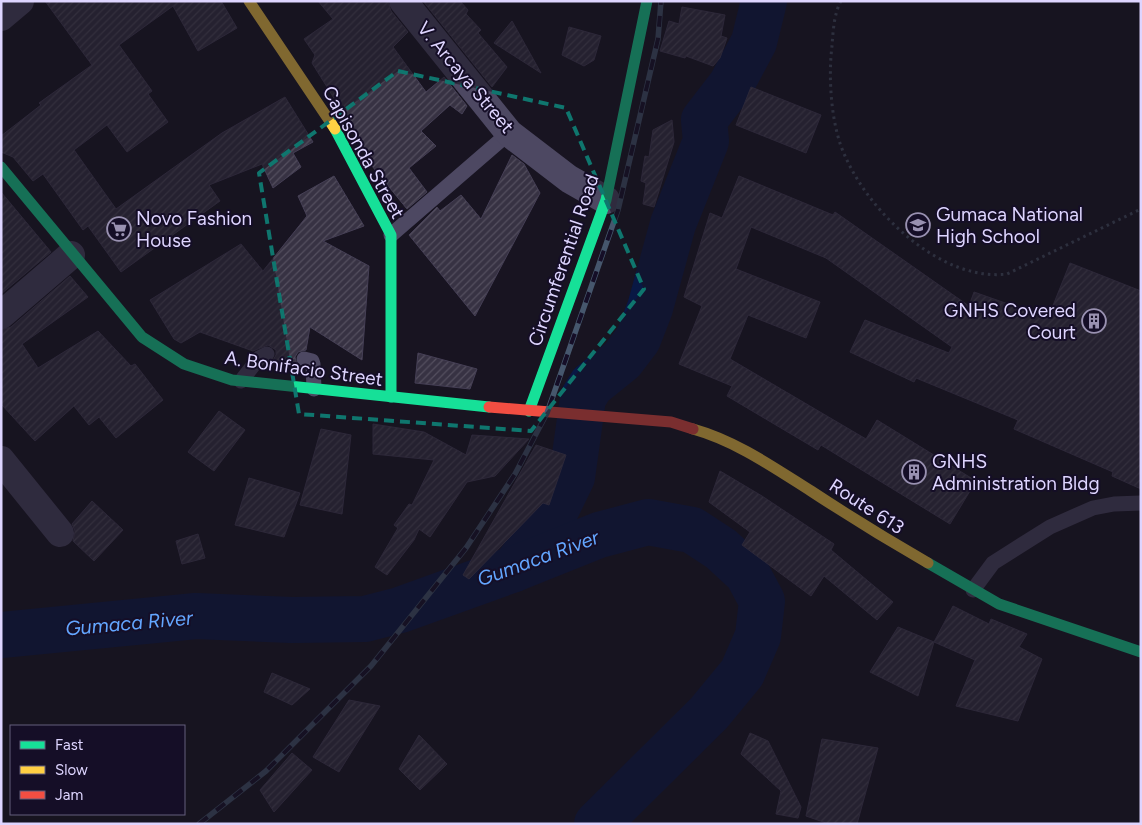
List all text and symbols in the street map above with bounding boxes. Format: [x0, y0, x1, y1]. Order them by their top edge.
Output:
street label: V. Arcaya Street [412, 17, 519, 138]
street label: Capisonda Street [318, 82, 410, 223]
street label: Circumferential Road [523, 171, 604, 349]
place label: Gumaca National High School [936, 203, 1083, 248]
place label: Novo Fashion House [136, 207, 252, 252]
school or university icon: Gumaca National High School [905, 212, 931, 238]
supermarket icon: Novo Fashion House [106, 216, 132, 242]
place label: GNHS Covered Court [944, 299, 1076, 344]
building icon: GNHS Covered Court [1081, 308, 1107, 334]
street label: A. Bonifacio Street [223, 346, 384, 391]
place label: GNHS Administration Bldg [932, 450, 1100, 495]
building icon: GNHS Administration Bldg [901, 459, 927, 485]
street label: Route 613 [825, 474, 908, 539]
water label: Gumaca River [474, 524, 603, 591]
water label: Gumaca River [64, 605, 195, 641]
legend [10, 725, 185, 815]
text: Fast [55, 736, 84, 754]
text: Slow [55, 761, 88, 779]
text: Jam [55, 786, 83, 804]

